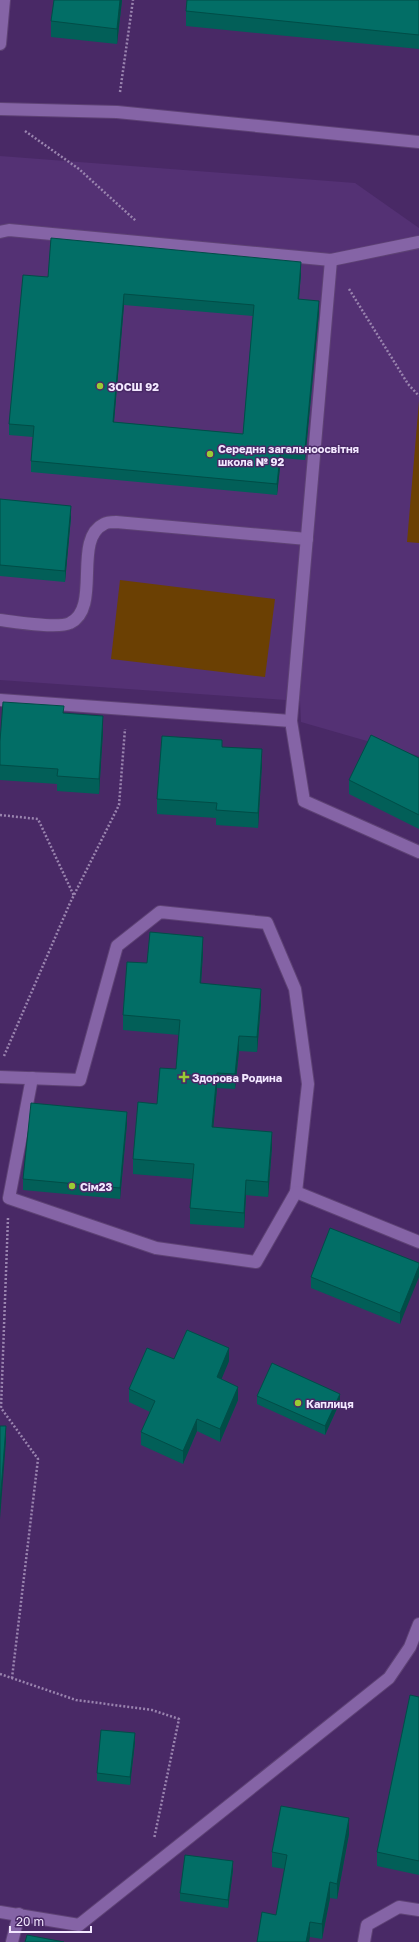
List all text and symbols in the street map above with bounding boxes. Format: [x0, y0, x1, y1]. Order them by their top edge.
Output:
place label: ЗОСШ 92 [108, 380, 159, 393]
marker: ЗОСШ 92 [95, 381, 105, 391]
place label: Середня загальноосвітня школа № 92 [218, 442, 359, 468]
marker: Середня загальноосвітня школа № 92 [205, 449, 215, 459]
place label: Здорова Родина [192, 1071, 282, 1084]
marker: Здорова Родина [179, 1072, 189, 1082]
place label: Сім23 [80, 1180, 112, 1193]
marker: Сім23 [67, 1181, 77, 1191]
place label: Каплиця [306, 1397, 354, 1410]
marker: Каплиця [293, 1398, 303, 1408]
scale bar [10, 1908, 91, 1934]
text: 20 m [16, 1914, 44, 1929]

